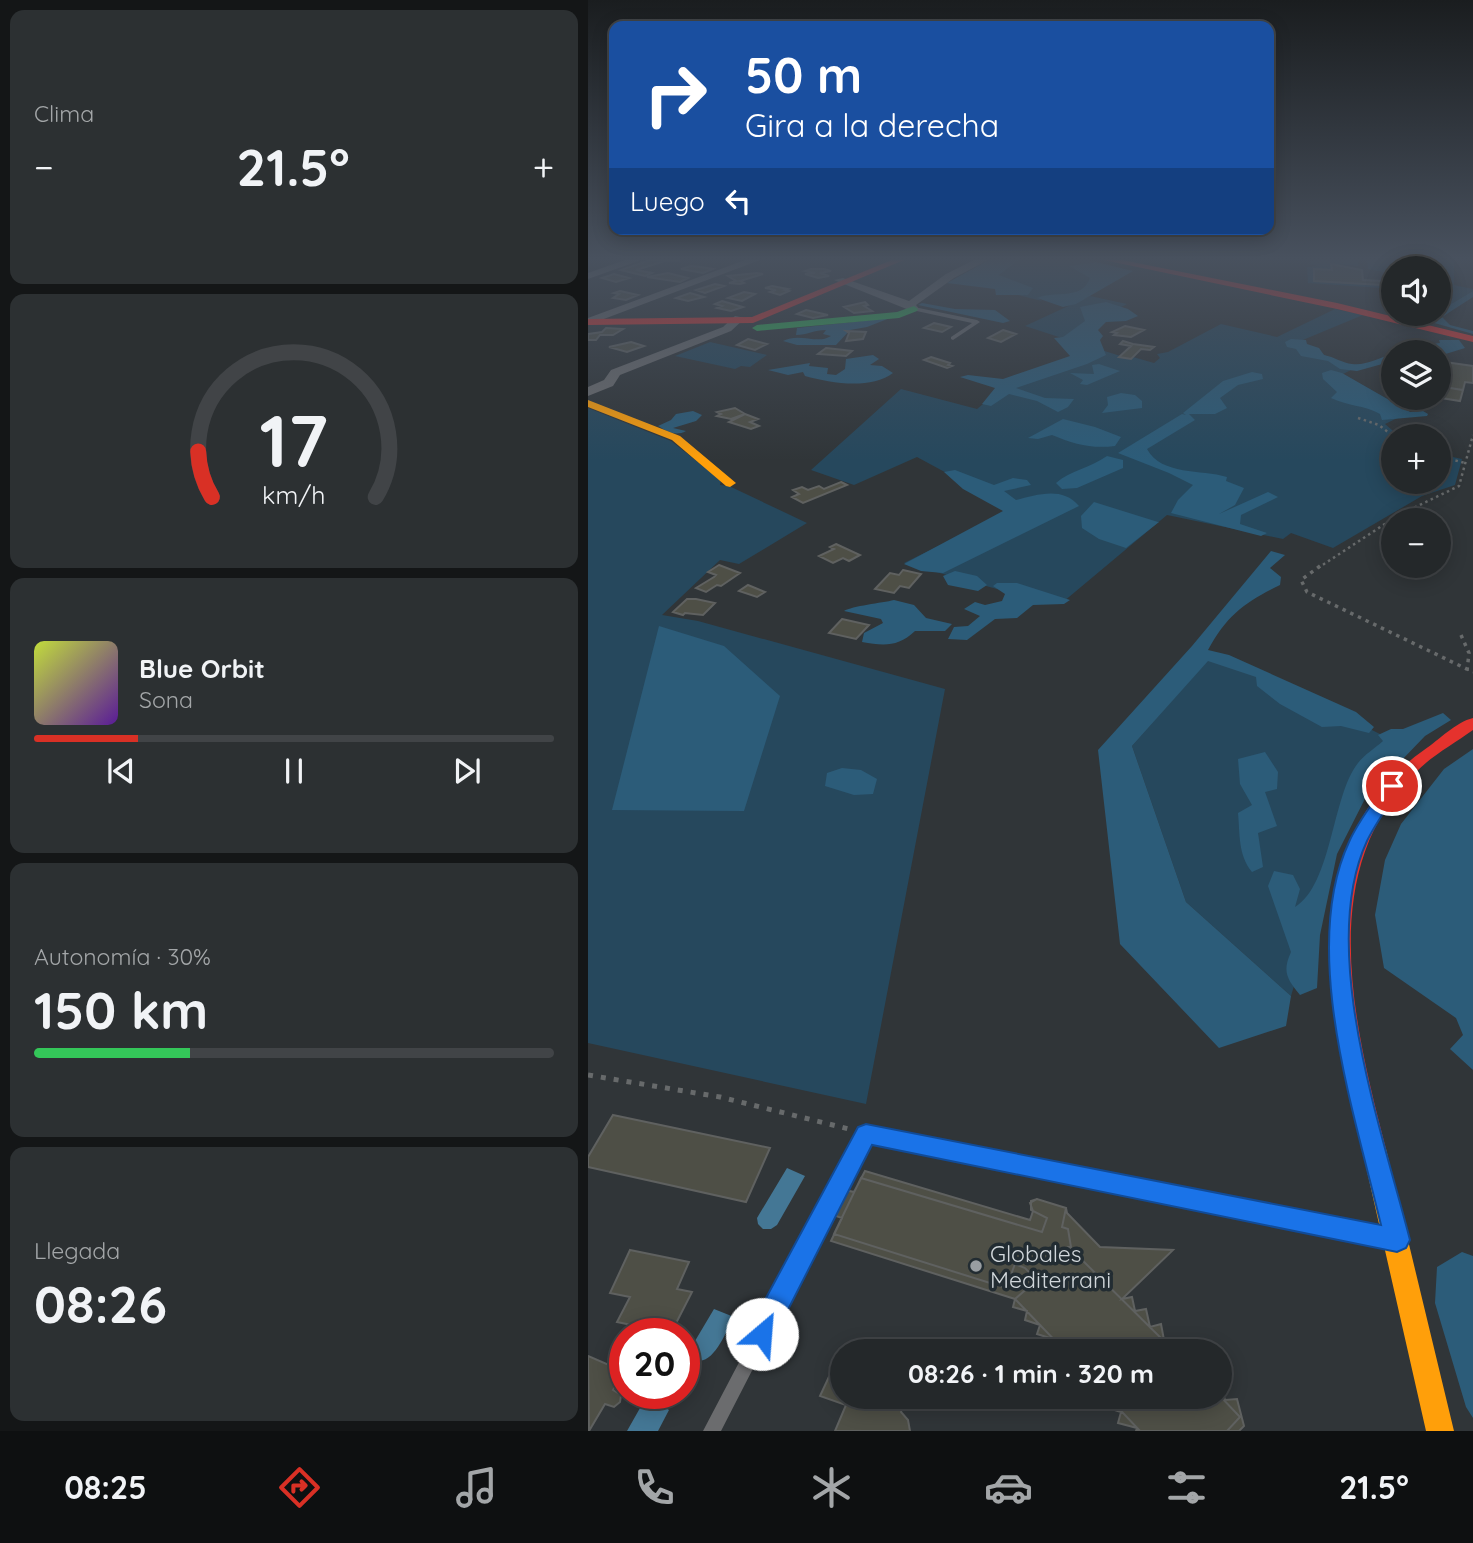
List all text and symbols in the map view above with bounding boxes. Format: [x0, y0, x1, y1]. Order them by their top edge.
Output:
text: 50 m [745, 44, 862, 105]
icon: right [630, 49, 721, 140]
text: Clima [34, 99, 94, 128]
text: Gira a la derecha [745, 105, 999, 145]
text: 21.5° [237, 134, 350, 199]
text: − [34, 143, 54, 191]
text: + [533, 143, 554, 191]
icon: left [719, 182, 757, 220]
text: Luego [630, 185, 705, 218]
map controls [1381, 256, 1451, 578]
button: sound [1381, 256, 1451, 326]
button: layers [1381, 340, 1451, 410]
text: 17 [260, 395, 328, 486]
button: + [1381, 424, 1451, 494]
text: km/h [262, 479, 326, 510]
button: − [1381, 508, 1451, 578]
text: Blue Orbit [139, 652, 265, 685]
text: Sona [139, 685, 193, 714]
icon: previous [102, 752, 140, 790]
icon: pause [275, 752, 313, 790]
icon: next [448, 752, 486, 790]
pin [1362, 756, 1422, 816]
icon: arrive [1373, 767, 1411, 805]
text: Autonomía · 30% [34, 942, 211, 971]
text: 150 km [34, 977, 208, 1042]
text: Llegada [34, 1236, 120, 1265]
place label: Globales Mediterrani [990, 1239, 1111, 1294]
marker: Globales Mediterrani [968, 1258, 984, 1274]
text: 08:26 [34, 1271, 167, 1336]
position arrow [725, 1297, 799, 1371]
speed limit sign: 20 [609, 1318, 700, 1409]
text: 08:26 · 1 min · 320 m [908, 1357, 1154, 1390]
icon: directions [275, 1463, 324, 1512]
icon: music [452, 1463, 501, 1512]
icon: phone [630, 1463, 679, 1512]
icon: climate [807, 1463, 856, 1512]
icon: car [984, 1463, 1033, 1512]
icon: filters [1162, 1463, 1211, 1512]
text: 08:25 [64, 1467, 147, 1507]
text: 21.5° [1339, 1467, 1409, 1507]

